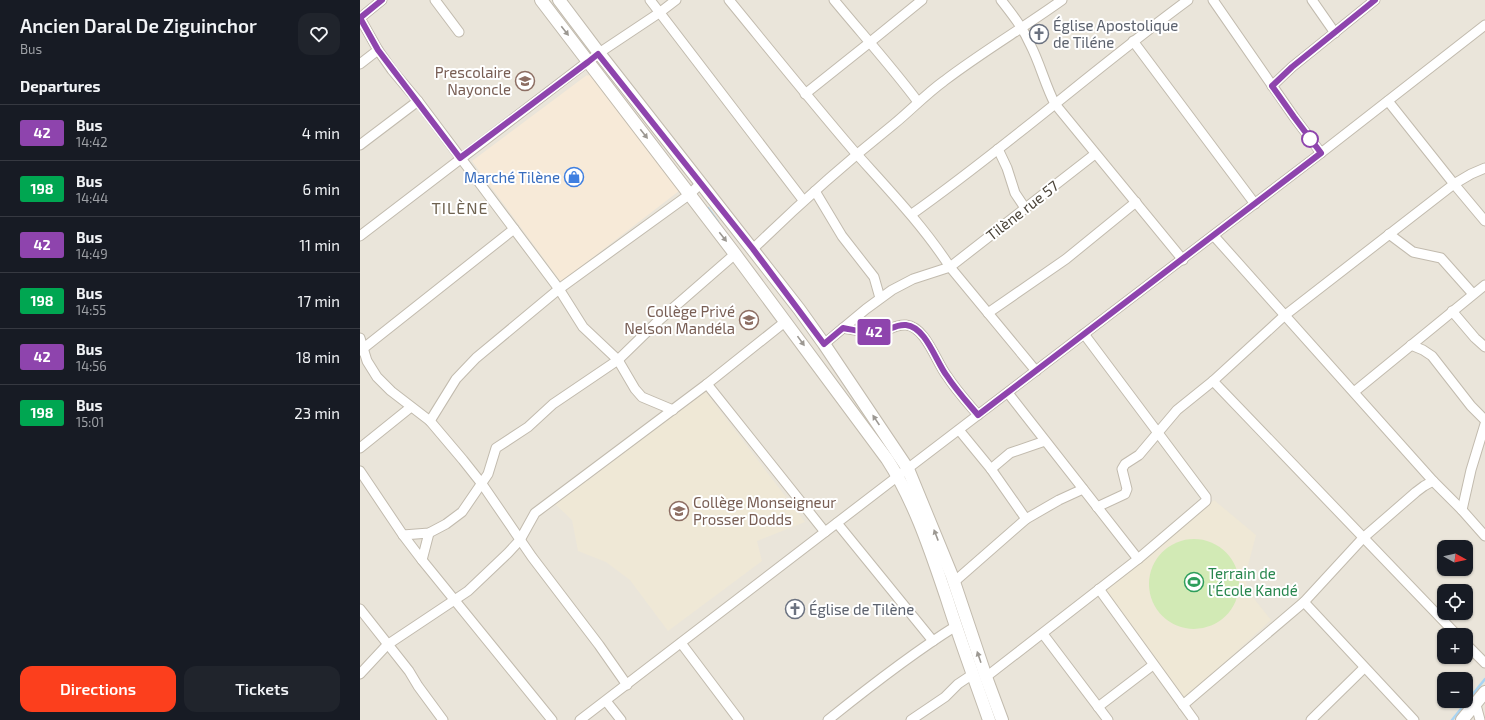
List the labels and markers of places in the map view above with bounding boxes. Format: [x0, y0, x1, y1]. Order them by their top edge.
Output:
place label: Église Apostolique de Tiléne [1053, 16, 1178, 51]
church icon: Église Apostolique de Tiléne [1028, 23, 1050, 45]
place label: Prescolaire Nayoncle [435, 63, 511, 98]
school or university icon: Prescolaire Nayoncle [514, 70, 536, 92]
unlabelled marker [1301, 130, 1319, 148]
shop icon: Marché Tilène [563, 166, 585, 188]
place label: Marché Tilène [464, 168, 560, 186]
place label: Collège Privé Nelson Mandéla [624, 302, 735, 337]
school or university icon: Collège Privé Nelson Mandéla [738, 309, 760, 331]
place label: Collège Monseigneur Prosser Dodds [693, 493, 836, 528]
school or university icon: Collège Monseigneur Prosser Dodds [668, 500, 690, 522]
place label: Terrain de l'École Kandé [1208, 564, 1298, 599]
sports icon: Terrain de l'École Kandé [1183, 571, 1205, 593]
church icon: Église de Tilène [784, 598, 806, 620]
place label: Église de Tilène [809, 600, 914, 618]

